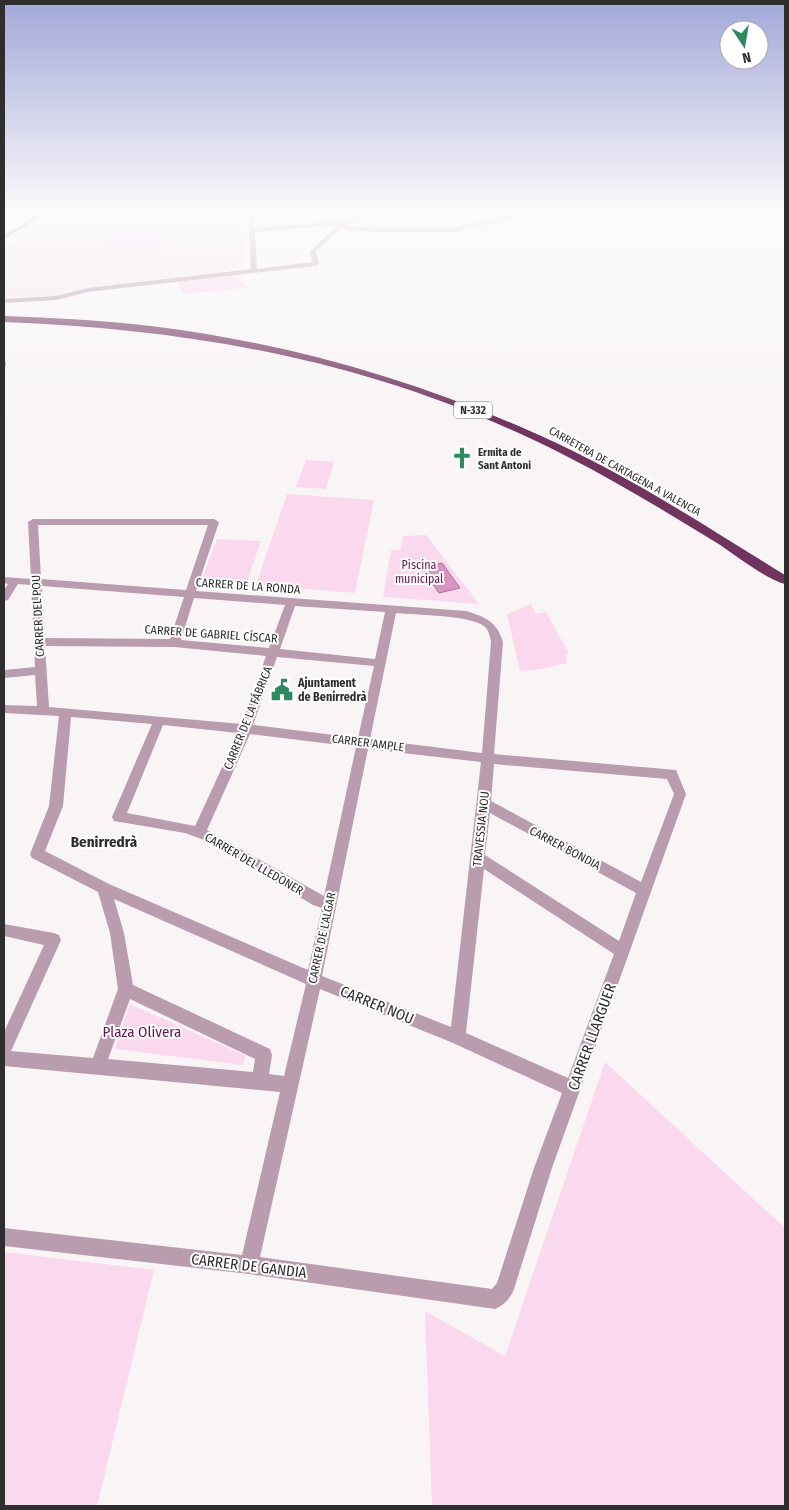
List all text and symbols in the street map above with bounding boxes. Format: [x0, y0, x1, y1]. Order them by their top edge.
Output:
north arrow [719, 20, 769, 70]
text: N [741, 48, 752, 66]
road number: N-332 [454, 402, 492, 418]
street label: CARRETERA DE CARTAGENA A VALENCIA [547, 424, 703, 519]
church icon: Ermita de Sant Antoni [449, 445, 475, 471]
place label: Ermita de Sant Antoni [478, 446, 531, 472]
park label: Piscina municipal [395, 558, 443, 586]
street label: CARRER DEL POU [29, 575, 47, 657]
street label: CARRER DE LA RONDA [195, 575, 301, 597]
street label: CARRER DE GABRIEL CÍSCAR [144, 621, 278, 646]
street label: CARRER DE LA FÁBRICA [220, 663, 275, 772]
place label: Ajuntament de Benirredrà [297, 676, 366, 704]
public building icon: Ajuntament de Benirredrà [269, 677, 295, 703]
street label: CARRER AMPLE [331, 732, 405, 754]
street label: TRAVESSIA NOU [470, 791, 492, 867]
street label: CARRER BONDIA [527, 823, 603, 873]
street label: CARRER DEL LLEDONER [202, 830, 306, 898]
district label: Benirredrà [71, 833, 138, 851]
street label: CARRER DE L'ALGAR [305, 891, 339, 985]
street label: CARRER LLARGUER [564, 981, 620, 1093]
street label: CARRER NOU [337, 982, 417, 1028]
park label: Plaza Olivera [103, 1023, 181, 1041]
street label: CARRER DE GANDIA [190, 1250, 308, 1282]

